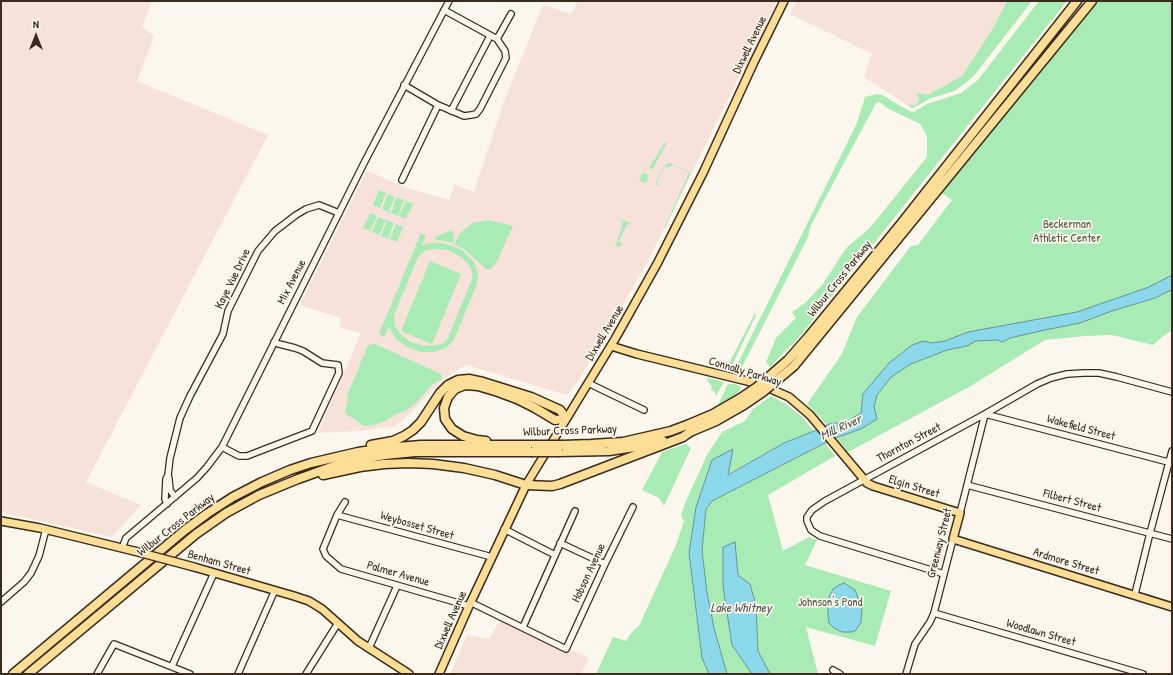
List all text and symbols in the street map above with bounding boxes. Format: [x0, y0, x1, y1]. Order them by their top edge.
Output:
street label: Dixwell Avenue [730, 14, 770, 76]
north arrow [16, 16, 56, 56]
text: N [33, 17, 39, 31]
park label: Beckerman Athletic Center [1033, 218, 1101, 246]
street label: Wilbur Cross Parkway [805, 238, 875, 320]
street label: Kaye Vue Drive [212, 247, 254, 311]
street label: Mix Avenue [275, 257, 309, 307]
street label: Dixwell Avenue [583, 303, 627, 363]
street label: Connolly Parkway [707, 354, 783, 390]
water label: Mill River [818, 412, 864, 444]
street label: Wakefield Street [1045, 412, 1117, 444]
street label: Thornton Street [874, 420, 944, 466]
street label: Wilbur Cross Parkway [523, 422, 617, 440]
street label: Elgin Street [887, 472, 941, 502]
street label: Filbert Street [1041, 486, 1103, 516]
street label: Wilbur Cross Parkway [135, 490, 217, 560]
street label: Greenway Street [924, 507, 956, 579]
street label: Weybosset Street [379, 509, 455, 543]
street label: Hobson Avenue [569, 541, 609, 605]
street label: Ardmore Street [1031, 545, 1101, 579]
street label: Benham Street [186, 547, 252, 579]
street label: Palmer Avenue [365, 558, 431, 590]
street label: Dixwell Avenue [432, 589, 470, 651]
park label: Johnson's Pond [798, 596, 862, 610]
water label: Lake Whitney [711, 601, 771, 617]
street label: Woodlawn Street [1005, 616, 1077, 650]

